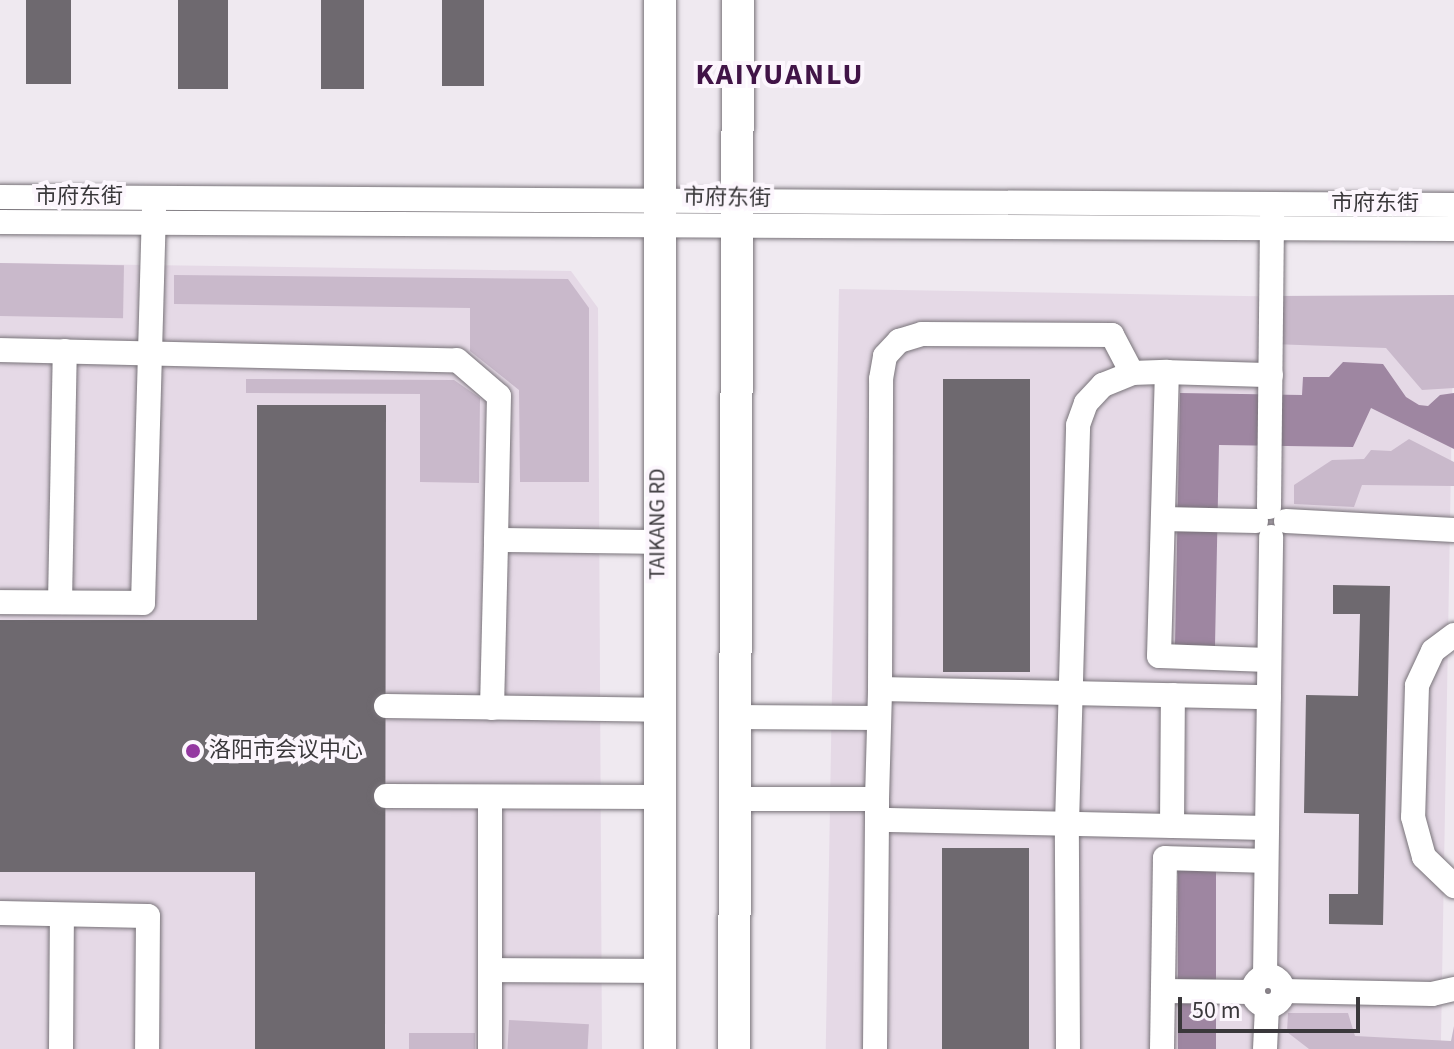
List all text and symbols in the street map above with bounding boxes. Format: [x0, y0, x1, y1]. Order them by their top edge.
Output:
district label: KAIYUANLU [696, 57, 864, 93]
street label: 市府东街 [35, 184, 123, 210]
street label: 市府东街 [683, 184, 771, 212]
street label: 市府东街 [1331, 191, 1419, 217]
street label: TAIKANG RD [645, 468, 671, 580]
place label: 洛阳市会议中心 [209, 738, 363, 764]
marker: 洛阳市会议中心 [184, 742, 202, 760]
scale bar [1182, 981, 1364, 1031]
text: 50 m [1192, 993, 1241, 1028]

